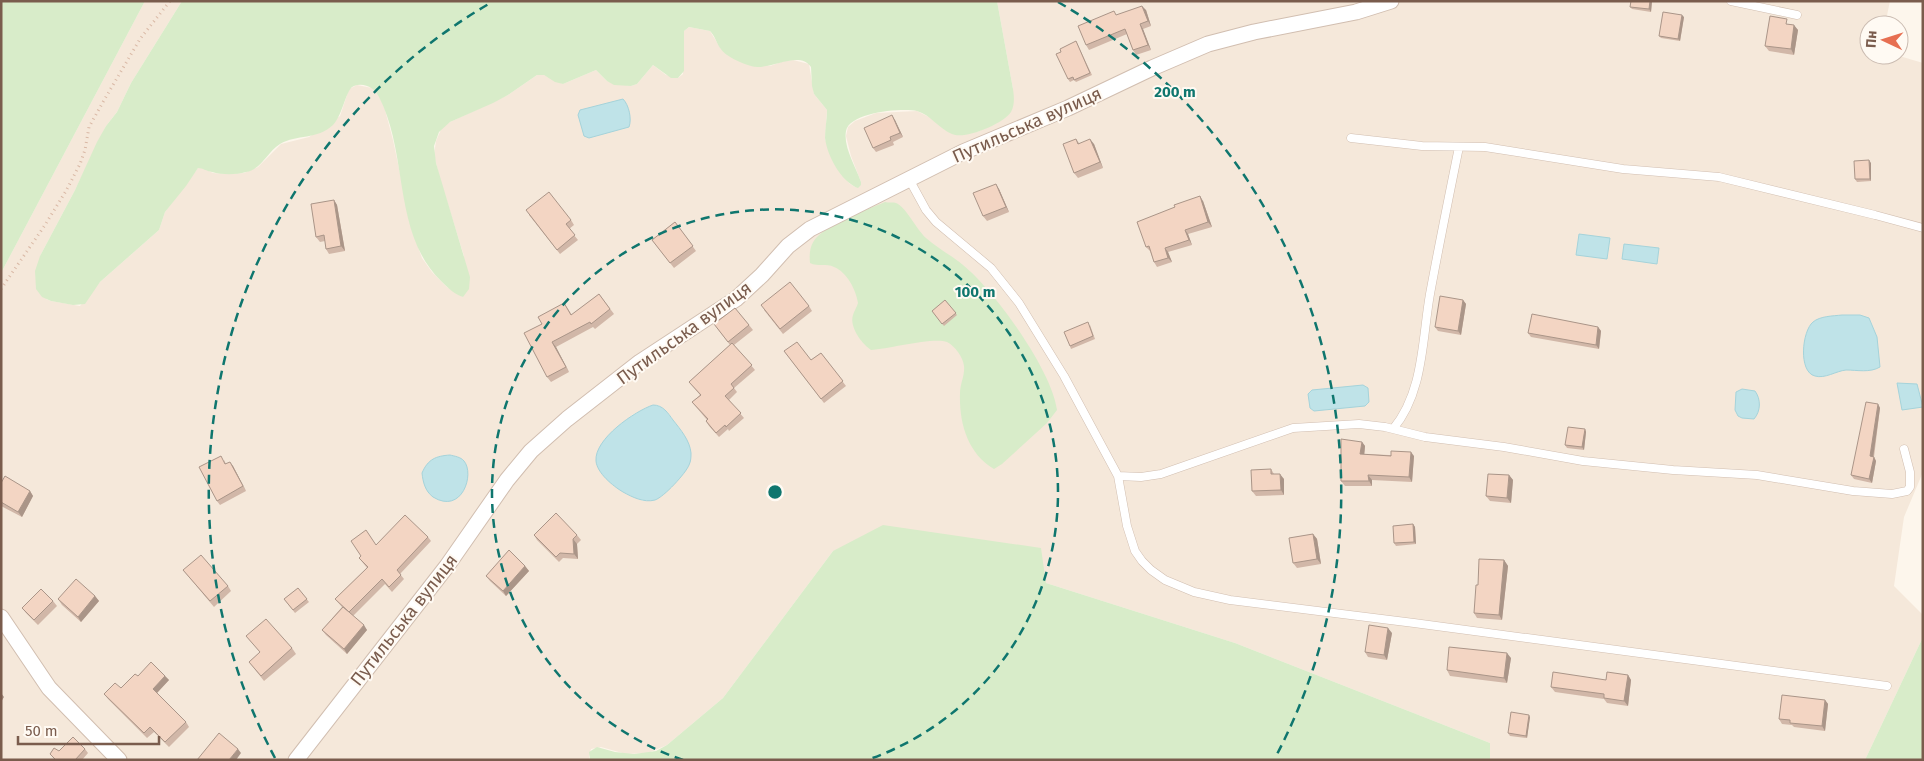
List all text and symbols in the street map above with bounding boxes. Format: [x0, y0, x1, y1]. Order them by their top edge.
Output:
north arrow [1859, 15, 1909, 65]
text: Пн [1862, 30, 1881, 48]
street label: Путильська вулиця [949, 82, 1105, 168]
text: 200 m [1154, 83, 1196, 101]
street label: Путильська вулиця [612, 277, 756, 389]
text: 100 m [955, 283, 995, 301]
centre of rings [766, 483, 784, 501]
street label: Путильська вулиця [346, 550, 462, 690]
scale bar [18, 714, 159, 746]
text: 50 m [25, 722, 58, 740]

